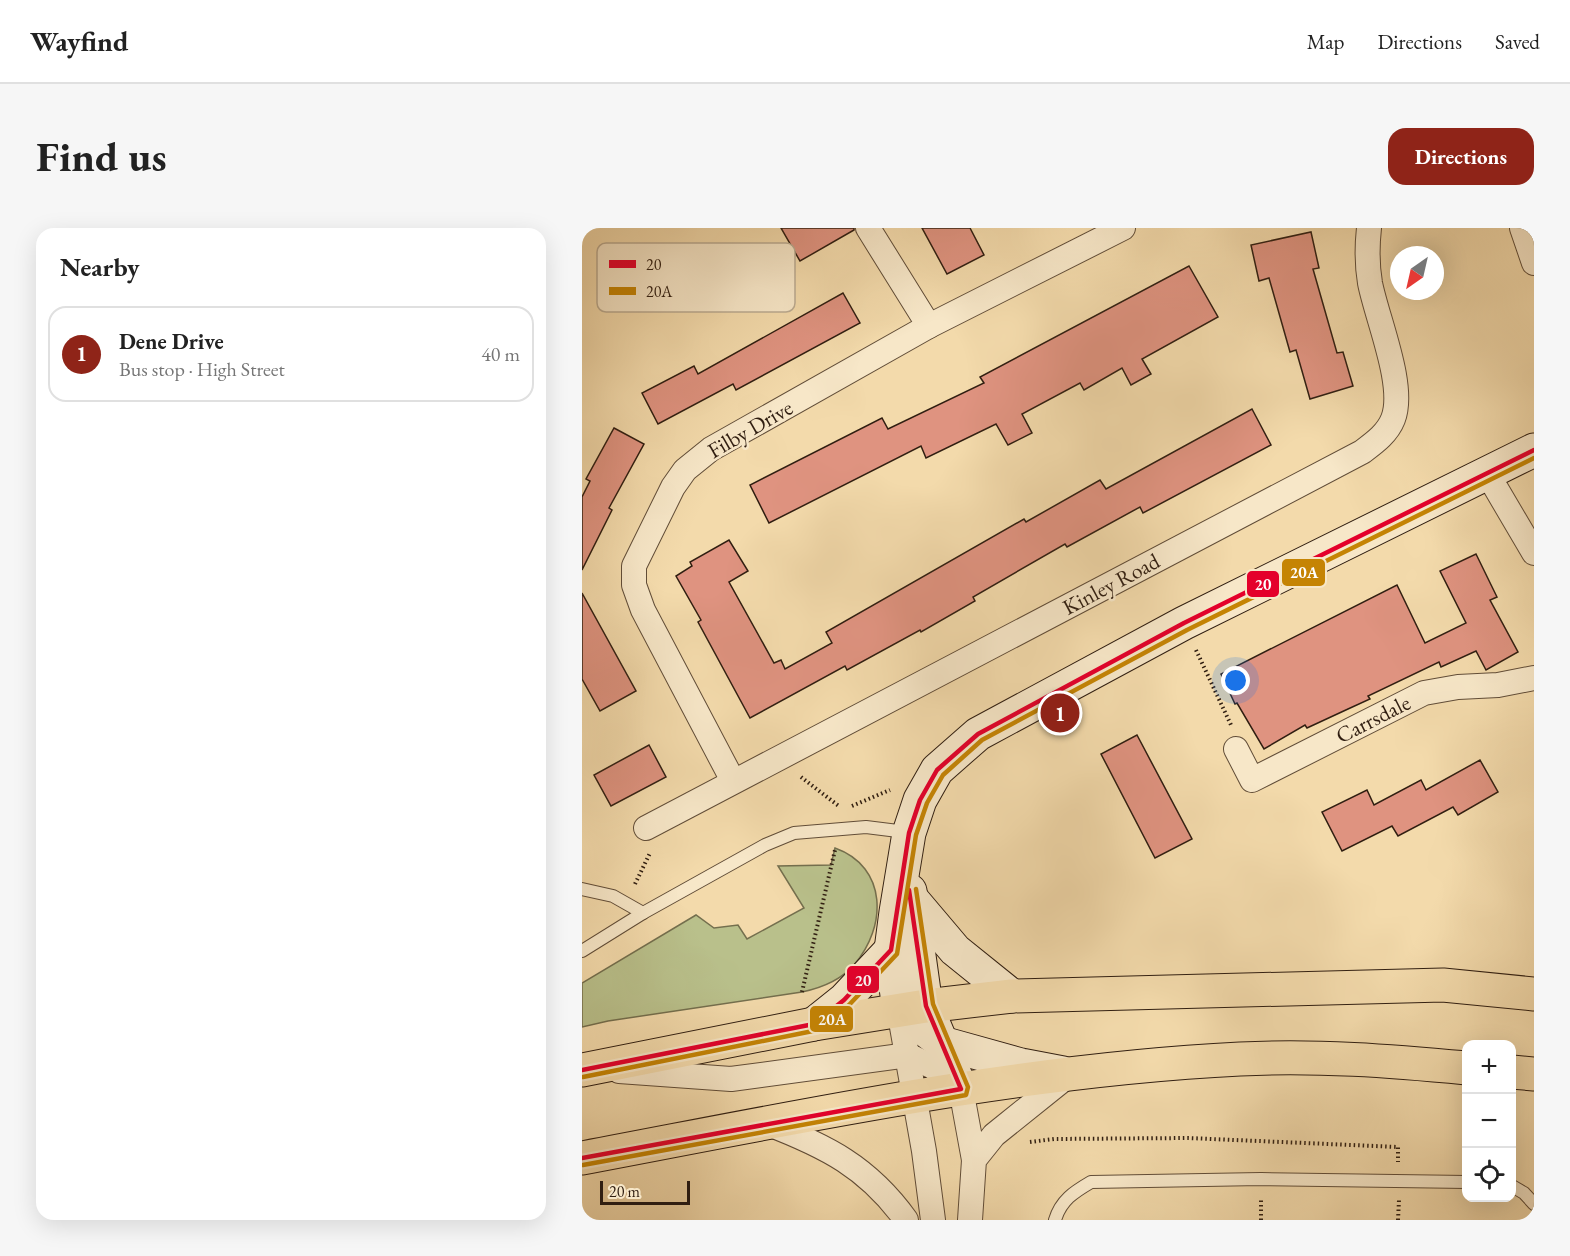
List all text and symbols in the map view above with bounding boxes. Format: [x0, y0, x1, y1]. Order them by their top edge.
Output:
text: Wayfind [30, 23, 128, 59]
text: Map [1307, 28, 1344, 55]
text: Directions [1377, 28, 1462, 55]
text: Saved [1495, 28, 1540, 55]
button: Directions [1388, 128, 1534, 185]
text: Find us [36, 129, 167, 184]
legend [597, 243, 795, 312]
north arrow [1390, 246, 1444, 300]
text: Nearby [60, 250, 140, 284]
text: 20 [646, 254, 662, 275]
text: 20A [646, 281, 673, 302]
text: Dene Drive [119, 327, 224, 356]
text: 1 [76, 341, 87, 367]
text: 40 m [481, 341, 520, 367]
text: Bus stop · High Street [119, 356, 285, 382]
street label: Filby Drive [702, 393, 798, 465]
street label: Kinley Road [1057, 546, 1165, 622]
line badge: 20A [1281, 558, 1326, 587]
text: 20A [1290, 562, 1319, 583]
line badge: 20 [1246, 570, 1280, 598]
text: 20 [1255, 574, 1272, 595]
your location [1221, 666, 1250, 695]
street label: Carrsdale [1331, 688, 1416, 750]
pin: 1 [1040, 690, 1080, 736]
line badge: 20 [846, 965, 880, 994]
text: 20 [855, 970, 872, 991]
line badge: 20A [809, 1005, 854, 1033]
text: 20A [818, 1009, 847, 1030]
map controls [1462, 1040, 1516, 1202]
button: + [1462, 1040, 1516, 1094]
button: − [1462, 1094, 1516, 1148]
button: locate [1462, 1148, 1516, 1202]
scale bar [600, 1178, 690, 1206]
text: 20 m [609, 1181, 640, 1202]

